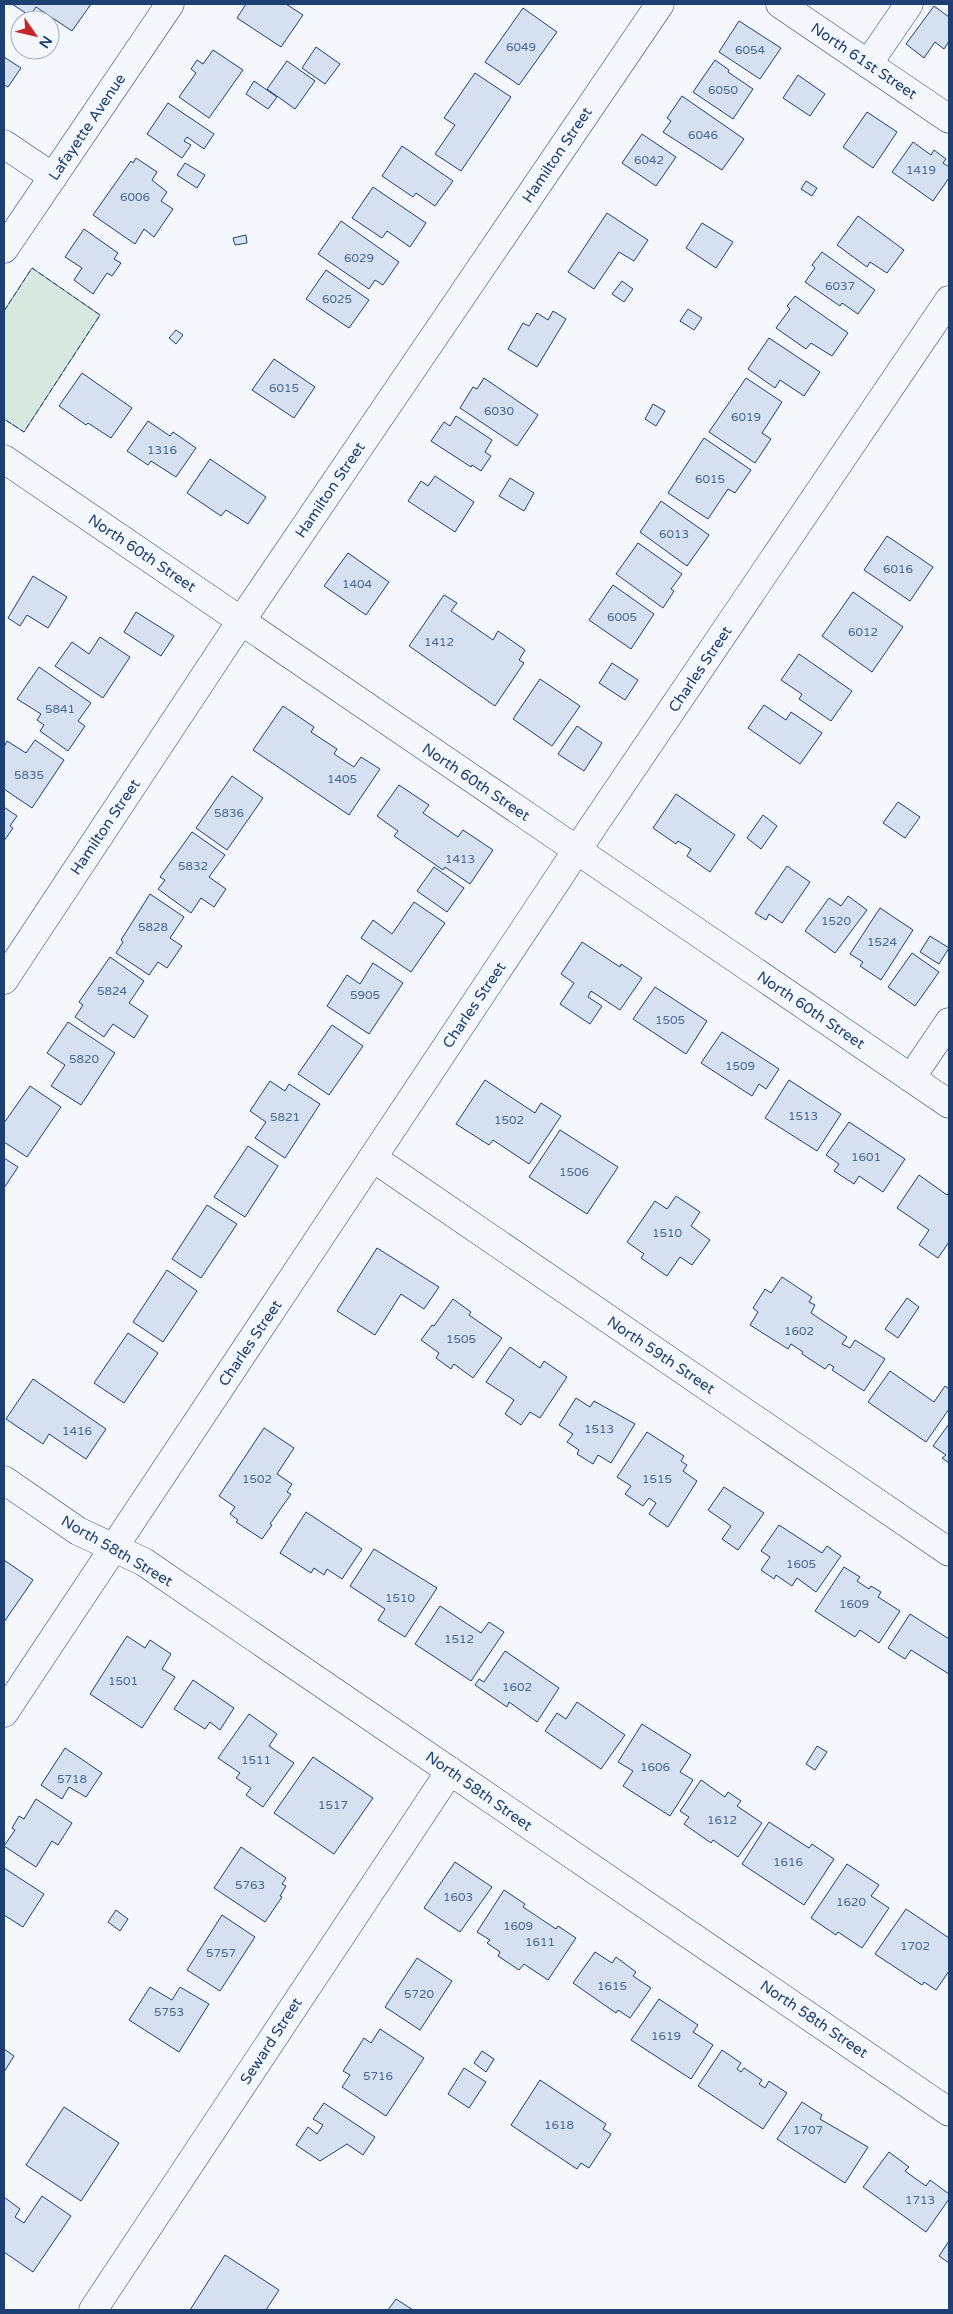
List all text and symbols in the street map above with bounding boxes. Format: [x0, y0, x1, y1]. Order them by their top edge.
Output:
north arrow [10, 10, 60, 60]
street label: North 61st Street [808, 19, 921, 103]
text: N [35, 33, 56, 51]
house number: 6049 [506, 40, 536, 54]
house number: 6054 [735, 43, 766, 57]
street label: Lafayette Avenue [45, 70, 129, 184]
house number: 6050 [708, 83, 739, 97]
street label: Hamilton Street [518, 103, 596, 206]
house number: 6046 [688, 128, 718, 142]
house number: 6042 [634, 153, 664, 167]
house number: 1419 [906, 163, 936, 177]
house number: 6006 [120, 190, 150, 204]
house number: 6029 [344, 251, 374, 265]
house number: 6037 [825, 279, 855, 293]
house number: 6025 [322, 292, 352, 306]
house number: 6015 [269, 381, 299, 395]
house number: 6030 [484, 404, 515, 418]
house number: 6019 [731, 410, 761, 424]
street label: Hamilton Street [291, 438, 369, 541]
house number: 1316 [147, 443, 177, 457]
house number: 6015 [695, 472, 725, 486]
street label: North 60th Street [85, 510, 199, 596]
house number: 6013 [659, 527, 689, 541]
house number: 6016 [883, 562, 913, 576]
house number: 1404 [342, 577, 373, 591]
house number: 6005 [607, 610, 637, 624]
street label: Charles Street [665, 622, 736, 715]
house number: 6012 [848, 625, 878, 639]
house number: 1412 [424, 635, 454, 649]
house number: 5841 [45, 702, 75, 716]
street label: North 60th Street [419, 739, 533, 825]
house number: 5835 [14, 768, 44, 782]
house number: 1405 [327, 772, 357, 786]
street label: Hamilton Street [66, 775, 144, 878]
house number: 5836 [214, 806, 244, 820]
house number: 1413 [445, 852, 475, 866]
house number: 5832 [178, 859, 208, 873]
house number: 1520 [821, 914, 852, 928]
house number: 5828 [138, 920, 168, 934]
house number: 1524 [867, 935, 898, 949]
street label: Charles Street [439, 958, 510, 1051]
street label: North 60th Street [754, 967, 868, 1053]
house number: 5824 [97, 984, 128, 998]
house number: 5905 [350, 988, 380, 1002]
house number: 1505 [655, 1013, 685, 1027]
house number: 5820 [69, 1052, 100, 1066]
house number: 1509 [725, 1059, 755, 1073]
house number: 1513 [788, 1109, 818, 1123]
house number: 5821 [270, 1110, 300, 1124]
house number: 1502 [494, 1113, 524, 1127]
house number: 1601 [851, 1150, 881, 1164]
house number: 1506 [559, 1165, 589, 1179]
house number: 1510 [652, 1226, 683, 1240]
street label: Charles Street [215, 1296, 286, 1389]
street label: North 59th Street [604, 1312, 718, 1398]
house number: 1602 [784, 1324, 814, 1338]
house number: 1505 [446, 1332, 476, 1346]
house number: 1513 [584, 1422, 614, 1436]
house number: 1416 [62, 1424, 92, 1438]
house number: 1502 [242, 1472, 272, 1486]
house number: 1515 [642, 1472, 672, 1486]
street label: North 58th Street [58, 1512, 176, 1590]
house number: 1605 [786, 1557, 816, 1571]
house number: 1510 [385, 1591, 416, 1605]
house number: 1609 [839, 1597, 869, 1611]
house number: 1512 [444, 1632, 474, 1646]
house number: 1501 [108, 1674, 138, 1688]
house number: 1602 [502, 1680, 532, 1694]
street label: North 58th Street [422, 1748, 536, 1835]
house number: 1511 [241, 1753, 271, 1767]
house number: 1606 [640, 1760, 670, 1774]
house number: 5718 [57, 1772, 87, 1786]
house number: 1517 [318, 1798, 348, 1812]
house number: 1612 [707, 1813, 737, 1827]
house number: 1616 [773, 1855, 803, 1869]
house number: 5763 [235, 1878, 265, 1892]
house number: 1603 [443, 1890, 473, 1904]
house number: 1620 [836, 1895, 867, 1909]
house number: 1609 [503, 1919, 533, 1933]
house number: 1611 [525, 1935, 555, 1949]
house number: 1702 [900, 1939, 930, 1953]
house number: 5757 [206, 1946, 236, 1960]
street label: North 58th Street [757, 1976, 871, 2062]
house number: 1615 [597, 1979, 627, 1993]
house number: 5720 [404, 1987, 435, 2001]
street label: Seward Street [236, 1994, 306, 2088]
house number: 5753 [154, 2005, 184, 2019]
house number: 1619 [651, 2029, 681, 2043]
house number: 5716 [363, 2069, 393, 2083]
house number: 1618 [544, 2118, 574, 2132]
house number: 1707 [793, 2123, 823, 2137]
house number: 1713 [905, 2193, 935, 2207]

